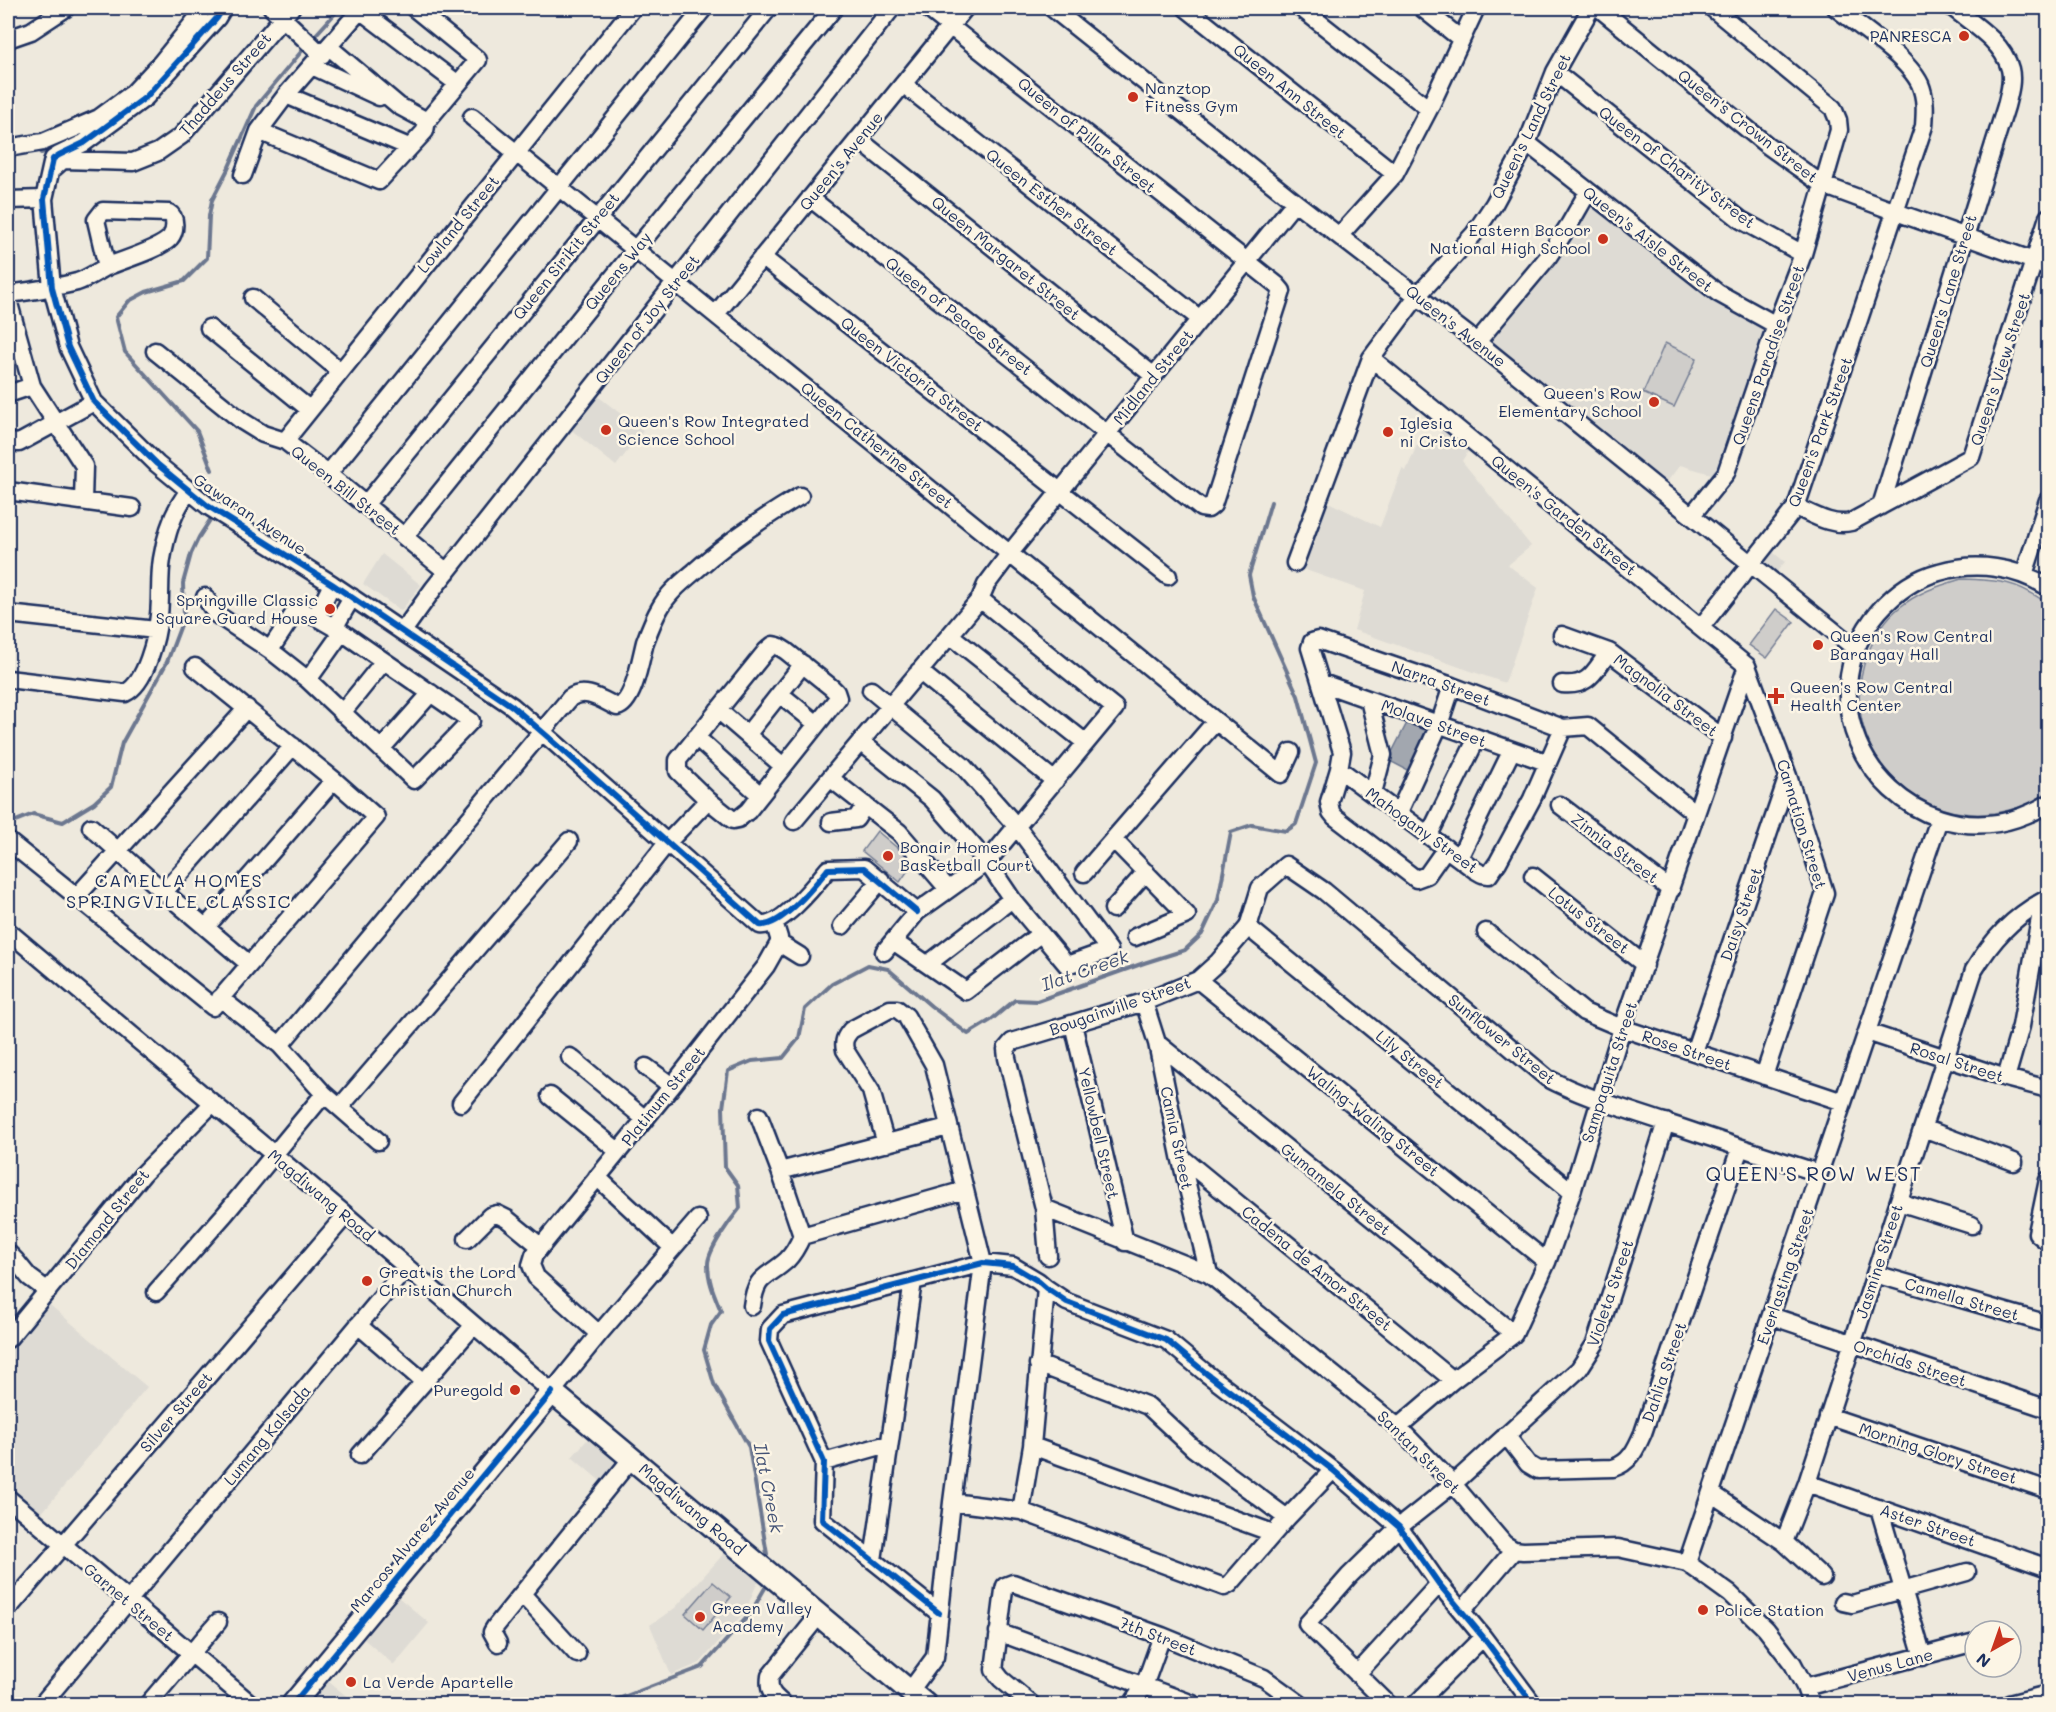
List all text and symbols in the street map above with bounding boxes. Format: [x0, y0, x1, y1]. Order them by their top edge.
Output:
place label: PANRESCA [1870, 25, 1952, 46]
street label: Thaddeus Street [174, 27, 275, 140]
marker: PANRESCA [1957, 29, 1971, 43]
street label: Queen Ann Street [1229, 38, 1351, 143]
street label: Queen's Land Street [1486, 49, 1575, 202]
street label: Queen's Crown Street [1674, 64, 1823, 187]
street label: Queen of Pillar Street [1014, 72, 1161, 197]
place label: Nanztop Fitness Gym [1145, 77, 1238, 116]
marker: Nanztop Fitness Gym [1126, 90, 1140, 104]
street label: Queen of Charity Street [1595, 101, 1760, 232]
street label: Queen's Avenue [794, 107, 887, 215]
street label: Queen Esther Street [982, 143, 1123, 260]
street label: Lowland Street [412, 171, 503, 277]
street label: Queen's Aisle Street [1579, 181, 1718, 296]
street label: Queen Sirikit Street [508, 188, 624, 324]
street label: Queen Margaret Street [927, 191, 1085, 324]
street label: Queen's Lane Street [1914, 211, 1981, 370]
place label: Eastern Bacoor National High School [1430, 219, 1591, 258]
street label: Queens Way [579, 227, 656, 314]
marker: Eastern Bacoor National High School [1596, 232, 1610, 246]
street label: Queen of Joy Street [590, 250, 704, 388]
street label: Queen of Peace Street [882, 252, 1037, 380]
street label: Queens Paradise Street [1727, 262, 1808, 448]
street label: Queen's Avenue [1402, 280, 1511, 371]
street label: Queen's View Street [1965, 290, 2034, 448]
street label: Queen Victoria Street [837, 311, 988, 436]
street label: Midland Street [1108, 325, 1198, 429]
street label: Queen's Park Street [1783, 354, 1857, 510]
street label: Queen Catherine Street [797, 377, 958, 513]
place label: Queen's Row Elementary School [1498, 382, 1642, 421]
marker: Queen's Row Elementary School [1647, 395, 1661, 409]
place label: Queen's Row Integrated Science School [618, 410, 809, 449]
place label: Iglesia ni Cristo [1400, 412, 1468, 451]
marker: Queen's Row Integrated Science School [599, 423, 613, 437]
marker: Iglesia ni Cristo [1381, 425, 1395, 439]
street label: Queen Bill Street [287, 440, 406, 539]
street label: Queen's Garden Street [1487, 449, 1641, 580]
street label: Gawaran Avenue [190, 468, 311, 559]
place label: Springville Classic Square Guard House [156, 589, 318, 628]
marker: Springville Classic Square Guard House [323, 602, 337, 616]
place label: Queen's Row Central Barangay Hall [1830, 625, 1993, 664]
marker: Queen's Row Central Barangay Hall [1811, 638, 1825, 652]
street label: Magnolia Street [1610, 649, 1723, 741]
street label: Narra Street [1389, 655, 1494, 710]
place label: Queen's Row Central Health Center [1790, 676, 1953, 715]
marker: Queen's Row Central Health Center [1767, 687, 1785, 705]
street label: Molave Street [1379, 694, 1490, 751]
street label: Carnation Street [1773, 756, 1832, 891]
street label: Mahogany Street [1362, 782, 1483, 877]
street label: Zinnia Street [1567, 808, 1663, 887]
place label: Bonair Homes Basketball Court [900, 836, 1031, 875]
marker: Bonair Homes Basketball Court [881, 849, 895, 863]
street label: Daisy Street [1715, 864, 1766, 964]
district label: CAMELLA HOMES SPRINGVILLE CLASSIC [66, 868, 292, 913]
street label: Lotus Street [1544, 881, 1634, 958]
water label: Ilat Creek [1038, 944, 1132, 996]
street label: Bougainville Street [1046, 971, 1193, 1040]
street label: Sunflower Street [1444, 989, 1561, 1089]
street label: Sampaguita Street [1576, 998, 1641, 1145]
street label: Rose Street [1640, 1024, 1735, 1075]
street label: Lily Street [1372, 1025, 1449, 1092]
street label: Rosal Street [1908, 1036, 2007, 1087]
street label: Platinum Street [616, 1042, 709, 1150]
street label: Waling-Waling Street [1303, 1061, 1444, 1181]
street label: Yellowbell Street [1074, 1065, 1125, 1201]
street label: Camia Street [1156, 1084, 1199, 1191]
street label: Gumamela Street [1277, 1138, 1396, 1240]
street label: Magdiwang Road [264, 1144, 379, 1245]
district label: QUEEN'S ROW WEST [1706, 1160, 1922, 1186]
street label: Diamond Street [60, 1164, 154, 1273]
street label: Cadena de Amor Street [1238, 1200, 1397, 1335]
street label: Jasmine Street [1850, 1201, 1907, 1321]
street label: Everlasting Street [1751, 1205, 1818, 1347]
street label: Violeta Street [1581, 1237, 1638, 1349]
place label: Great is the Lord Christian Church [379, 1261, 516, 1300]
street label: Camella Street [1902, 1272, 2022, 1325]
marker: Great is the Lord Christian Church [360, 1274, 374, 1288]
street label: Dahlia Street [1637, 1319, 1691, 1425]
street label: Orchids Street [1851, 1334, 1970, 1391]
street label: Silver Street [135, 1367, 216, 1456]
place label: Puregold [434, 1379, 503, 1400]
street label: Lumang Kalsada [218, 1380, 315, 1489]
marker: Puregold [508, 1383, 522, 1397]
street label: Santan Street [1373, 1405, 1466, 1498]
street label: Morning Glory Street [1856, 1417, 2020, 1488]
water label: Ilat Creek [749, 1441, 790, 1535]
street label: Magdiwang Road [635, 1458, 750, 1559]
street label: Marcos Alvarez Avenue [345, 1463, 479, 1617]
street label: Aster Street [1878, 1498, 1979, 1551]
street label: Garnet Street [80, 1558, 179, 1646]
place label: Green Valley Academy [712, 1597, 812, 1636]
place label: Police Station [1715, 1599, 1824, 1620]
marker: Police Station [1696, 1603, 1710, 1617]
marker: Green Valley Academy [693, 1610, 707, 1624]
street label: 7th Street [1117, 1611, 1200, 1660]
north arrow [1963, 1619, 2023, 1679]
street label: Venus Lane [1845, 1643, 1935, 1686]
text: N [1972, 1649, 1994, 1673]
place label: La Verde Apartelle [363, 1671, 514, 1692]
marker: La Verde Apartelle [344, 1675, 358, 1689]

